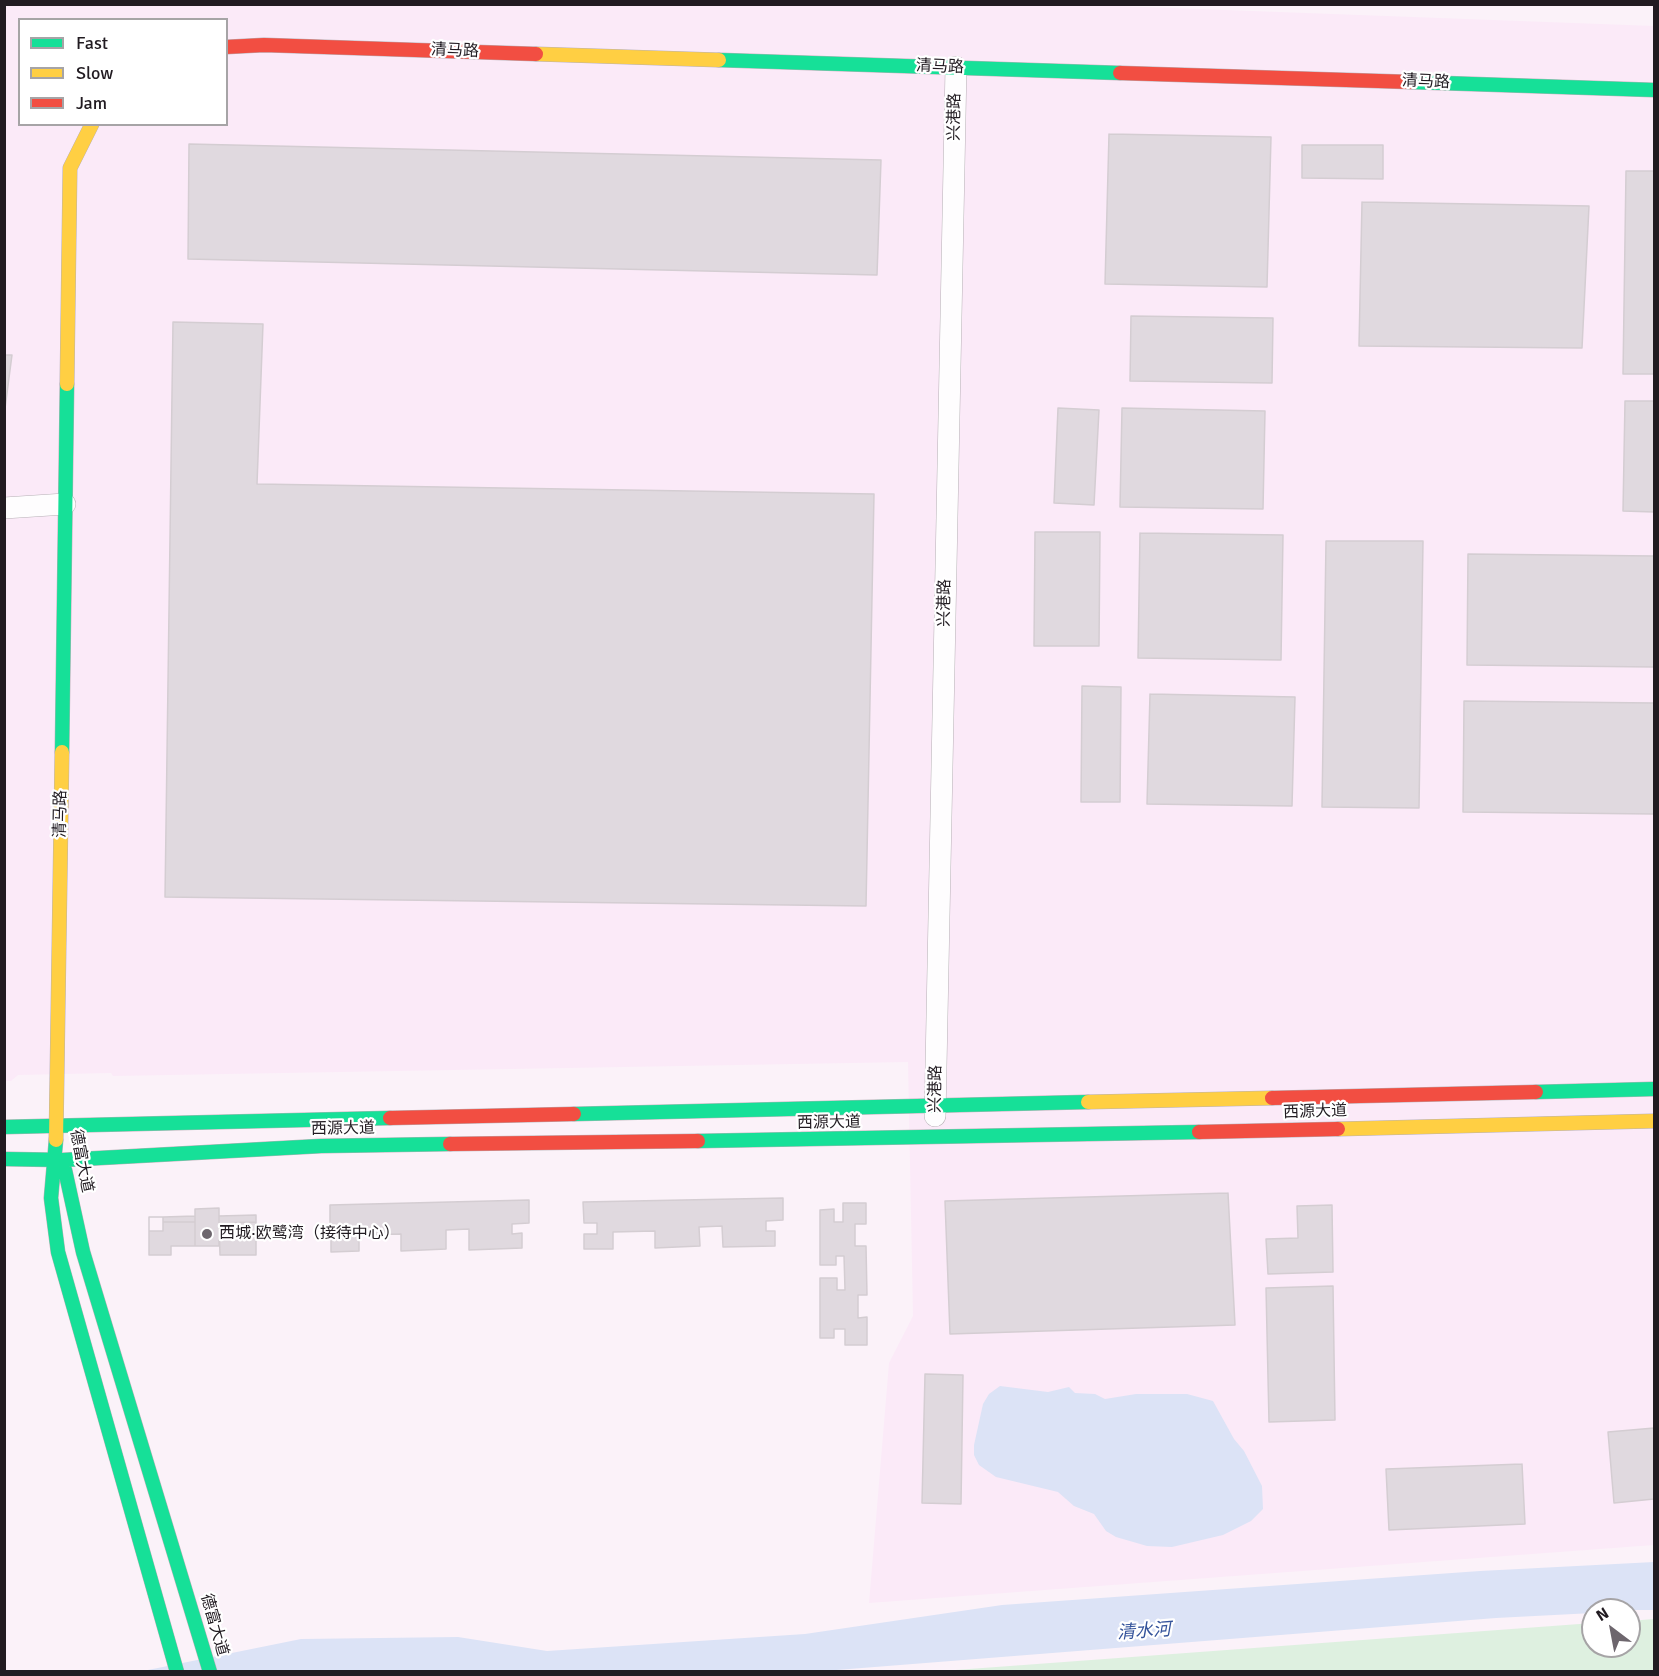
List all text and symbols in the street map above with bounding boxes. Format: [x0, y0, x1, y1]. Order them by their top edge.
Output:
legend [18, 18, 228, 126]
text: Fast [76, 32, 108, 54]
street label: 清马路 [431, 41, 479, 61]
street label: 清马路 [916, 57, 964, 77]
text: Slow [76, 62, 113, 84]
street label: 清马路 [1402, 72, 1450, 92]
text: Jam [76, 92, 107, 114]
street label: 兴港路 [945, 93, 965, 141]
street label: 兴港路 [935, 579, 955, 627]
street label: 清马路 [51, 790, 71, 838]
street label: 兴港路 [926, 1065, 946, 1113]
street label: 西源大道 [1283, 1101, 1347, 1123]
street label: 西源大道 [797, 1113, 861, 1133]
street label: 西源大道 [311, 1119, 375, 1139]
street label: 德富大道 [65, 1128, 97, 1194]
place label: 西城·欧鹭湾（接待中心） [219, 1224, 400, 1244]
marker: 西城·欧鹭湾（接待中心） [200, 1227, 214, 1241]
street label: 德富大道 [196, 1592, 232, 1658]
north arrow [1581, 1598, 1641, 1658]
text: N [1592, 1603, 1613, 1626]
water label: 清水河 [1116, 1619, 1172, 1645]

